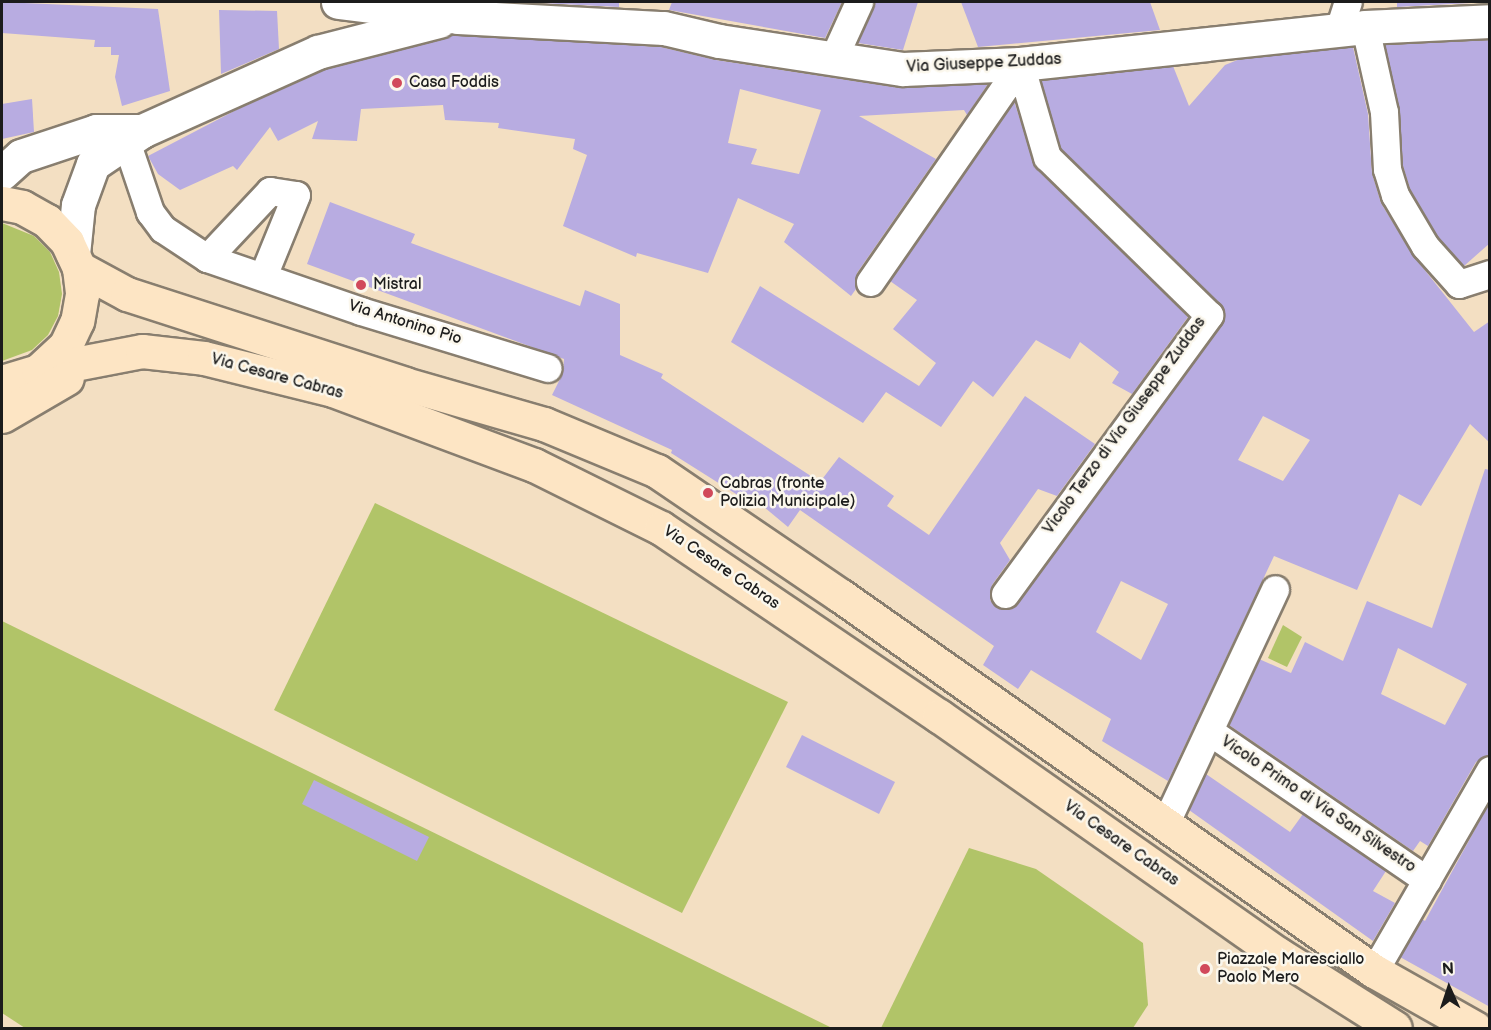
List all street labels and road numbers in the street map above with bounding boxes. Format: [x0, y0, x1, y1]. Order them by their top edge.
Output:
street label: Via Giuseppe Zuddas [906, 50, 1062, 78]
street label: Via Antonino Pio [346, 297, 464, 349]
street label: Vicolo Terzo di Via Giuseppe Zuddas [1039, 313, 1211, 539]
street label: Via Cesare Cabras [209, 350, 345, 404]
street label: Via Cesare Cabras [659, 522, 783, 614]
street label: Vicolo Primo di Via San Silvestro [1216, 732, 1420, 878]
street label: Via Cesare Cabras [1060, 797, 1182, 891]

